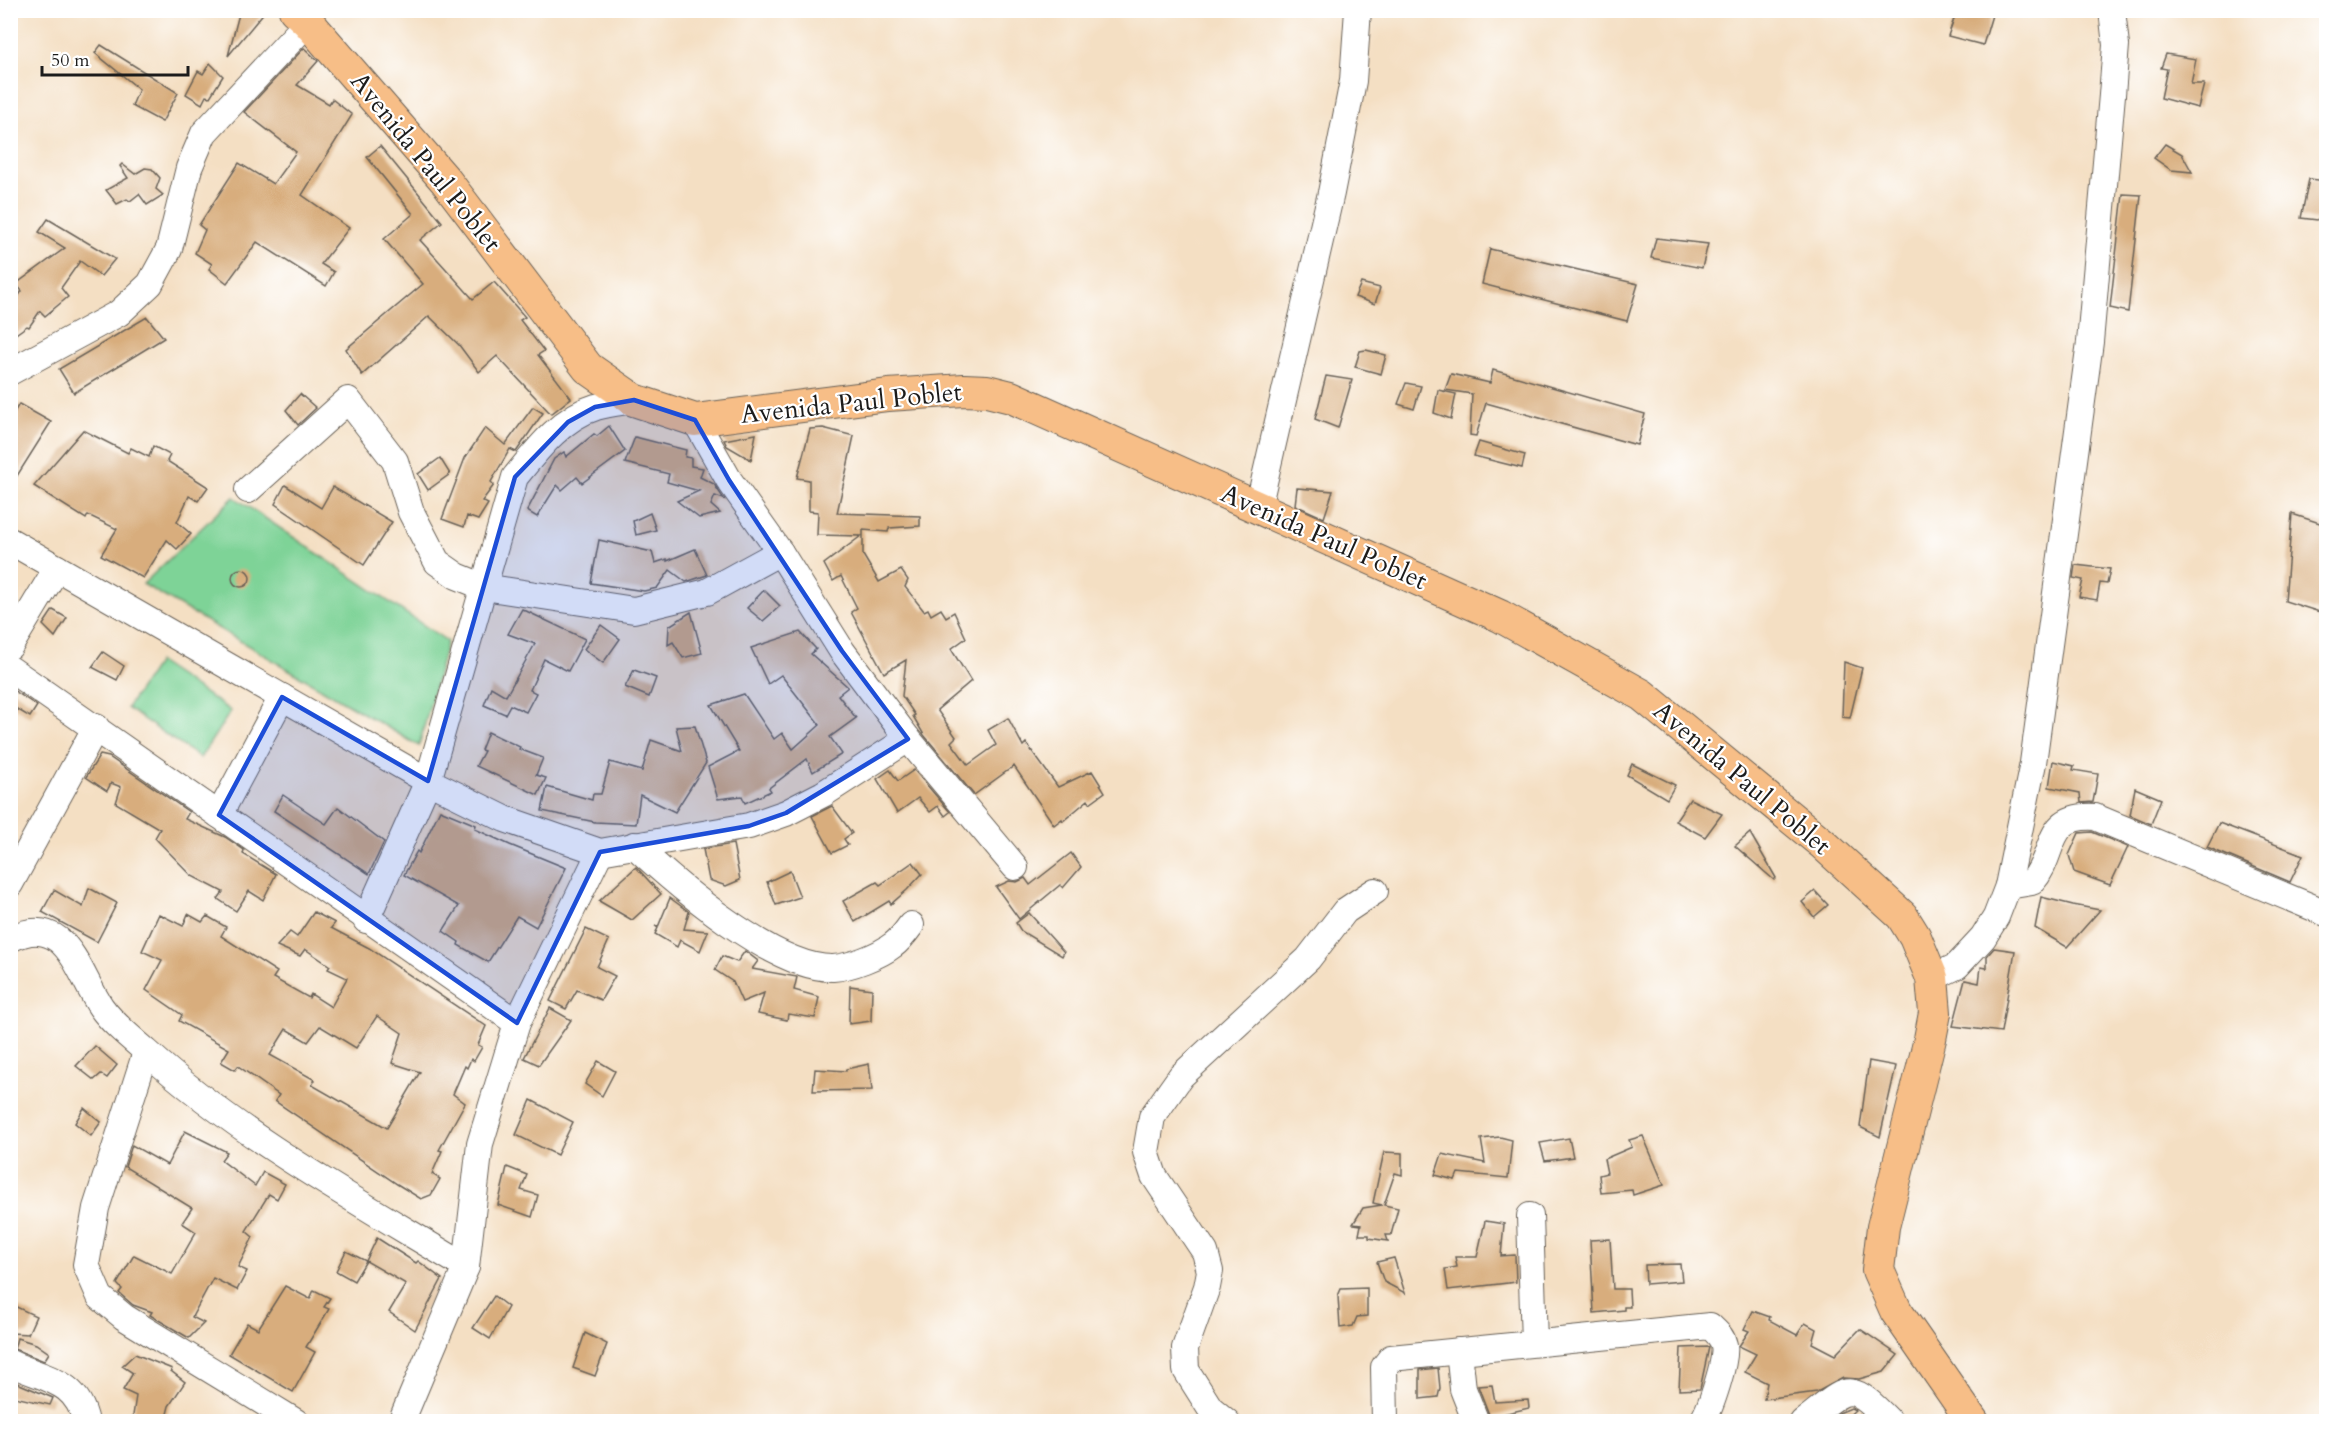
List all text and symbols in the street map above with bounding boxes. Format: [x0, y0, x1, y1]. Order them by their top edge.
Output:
scale bar [42, 39, 188, 77]
text: 50 m [51, 48, 90, 73]
street label: Avenida Paul Poblet [343, 65, 509, 259]
street label: Avenida Paul Poblet [739, 374, 963, 432]
street label: Avenida Paul Poblet [1215, 476, 1433, 598]
street label: Avenida Paul Poblet [1646, 693, 1838, 863]

